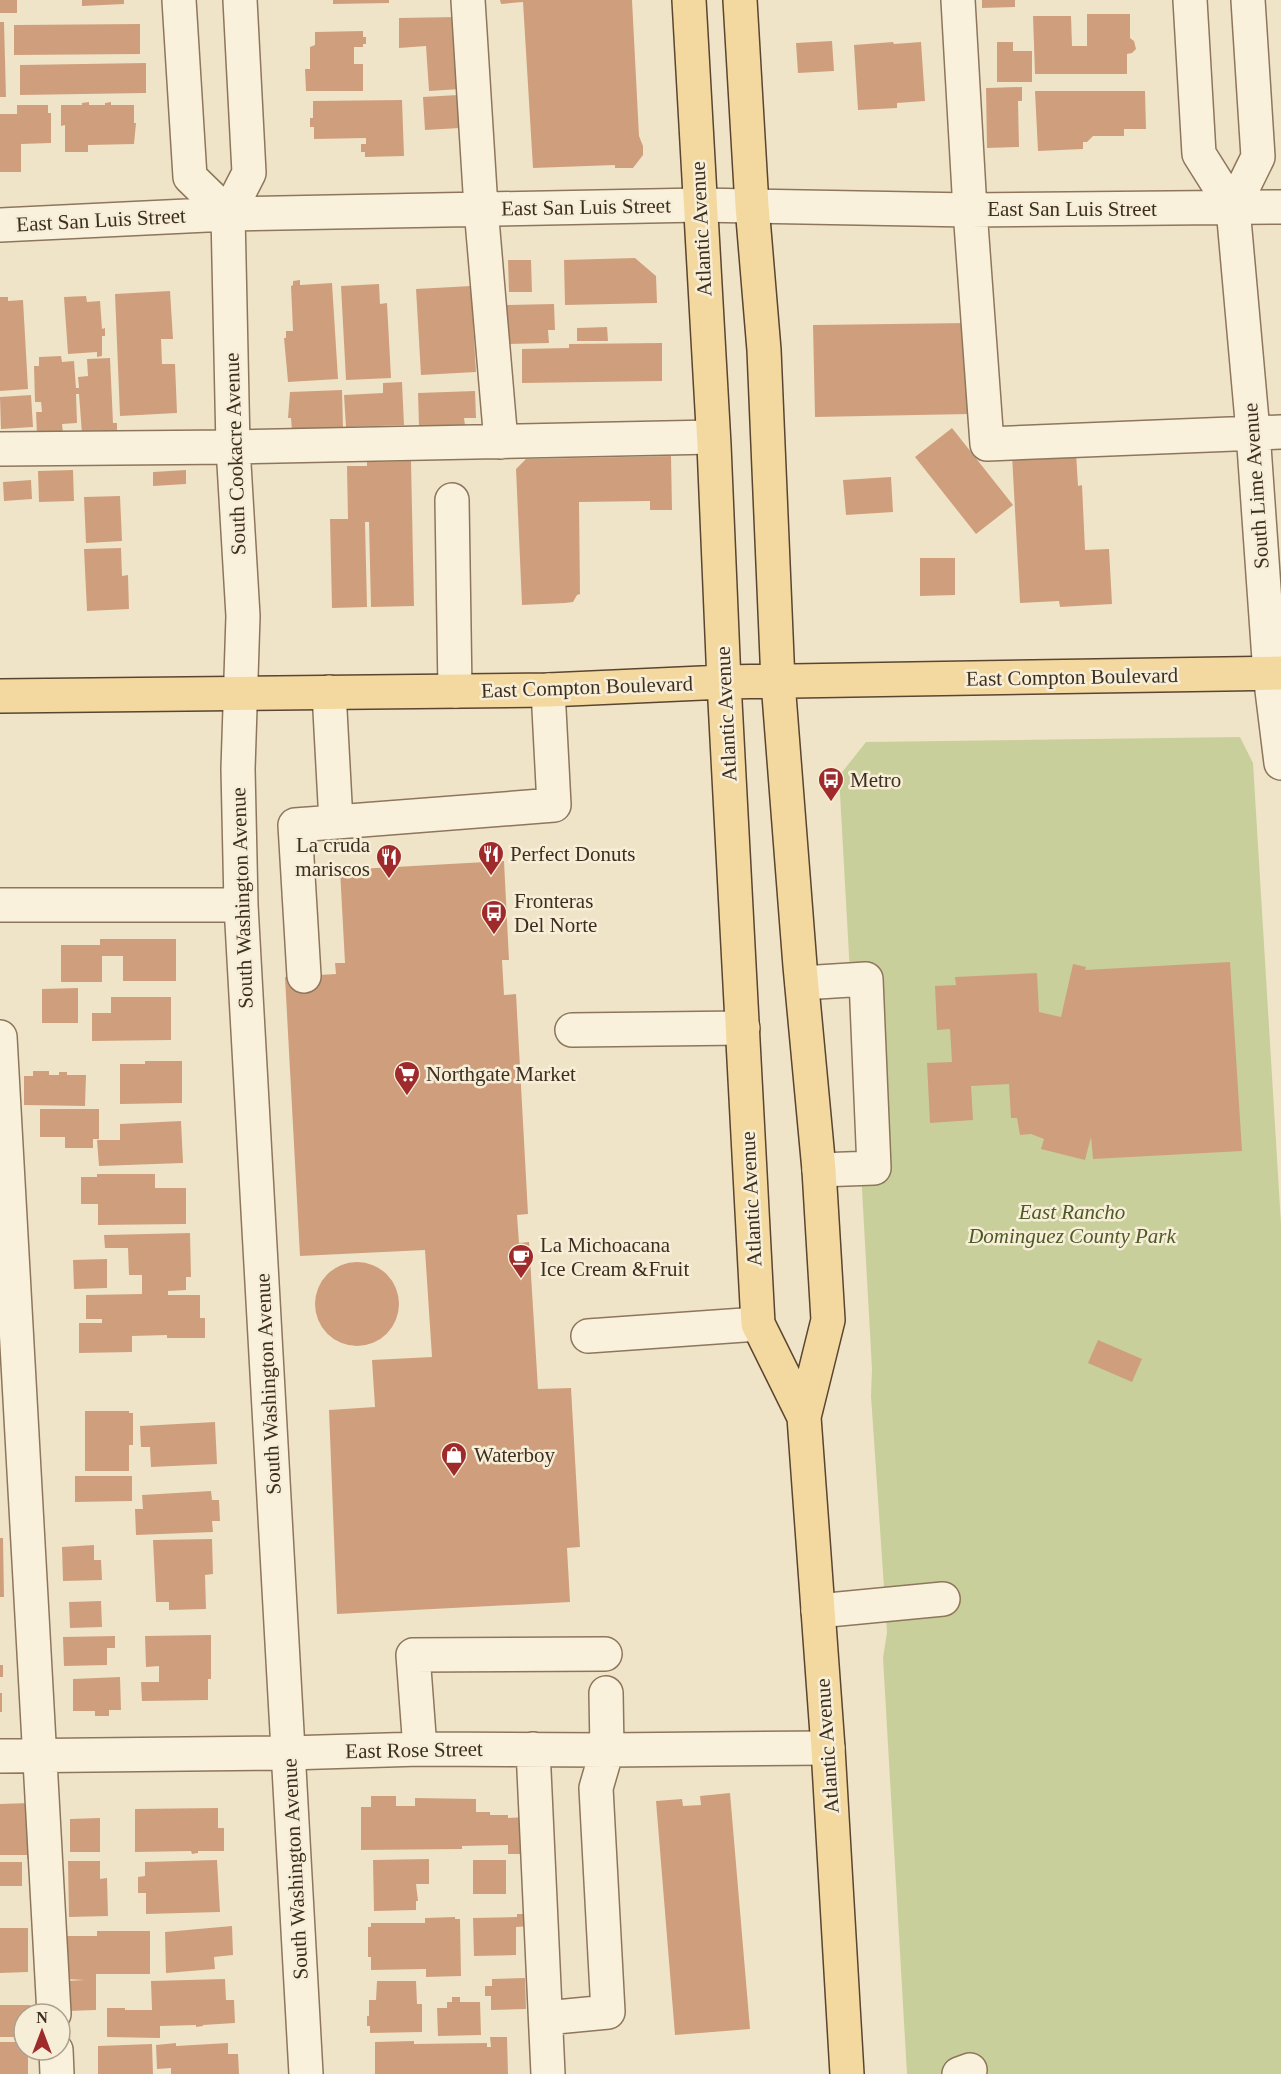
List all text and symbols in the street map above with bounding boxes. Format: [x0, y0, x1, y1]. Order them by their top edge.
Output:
street label: Atlantic Avenue [685, 161, 717, 297]
street label: East San Luis Street [501, 194, 671, 220]
street label: East San Luis Street [987, 197, 1157, 221]
street label: East San Luis Street [16, 204, 187, 236]
street label: South Cookacre Avenue [219, 352, 251, 556]
street label: South Lime Avenue [1238, 402, 1274, 570]
street label: Atlantic Avenue [710, 646, 742, 782]
street label: East Compton Boulevard [966, 663, 1179, 691]
street label: East Compton Boulevard [480, 671, 694, 703]
bus stop icon: Metro [816, 765, 846, 803]
place label: Metro [850, 768, 901, 792]
street label: South Washington Avenue [226, 787, 258, 1009]
place label: La cruda mariscos [295, 833, 371, 881]
restaurant icon: Perfect Donuts [476, 839, 506, 877]
restaurant icon: La cruda mariscos [374, 842, 404, 880]
place label: Perfect Donuts [510, 842, 635, 866]
place label: Fronteras Del Norte [514, 889, 597, 937]
bus stop icon: Fronteras Del Norte [479, 898, 509, 936]
supermarket icon: Northgate Market [392, 1059, 422, 1097]
place label: Northgate Market [426, 1062, 576, 1086]
street label: Atlantic Avenue [735, 1131, 767, 1267]
park label: East Rancho Dominguez County Park [967, 1200, 1176, 1248]
place label: La Michoacana Ice Cream &Fruit [540, 1233, 689, 1281]
cafe icon: La Michoacana Ice Cream &Fruit [506, 1242, 536, 1280]
street label: South Washington Avenue [250, 1273, 286, 1495]
shop icon: Waterboy [439, 1440, 469, 1478]
place label: Waterboy [474, 1443, 556, 1467]
street label: Atlantic Avenue [810, 1678, 844, 1814]
street label: East Rose Street [345, 1737, 483, 1763]
street label: South Washington Avenue [277, 1758, 313, 1980]
north arrow [12, 2002, 72, 2062]
text: N [36, 2009, 48, 2026]

